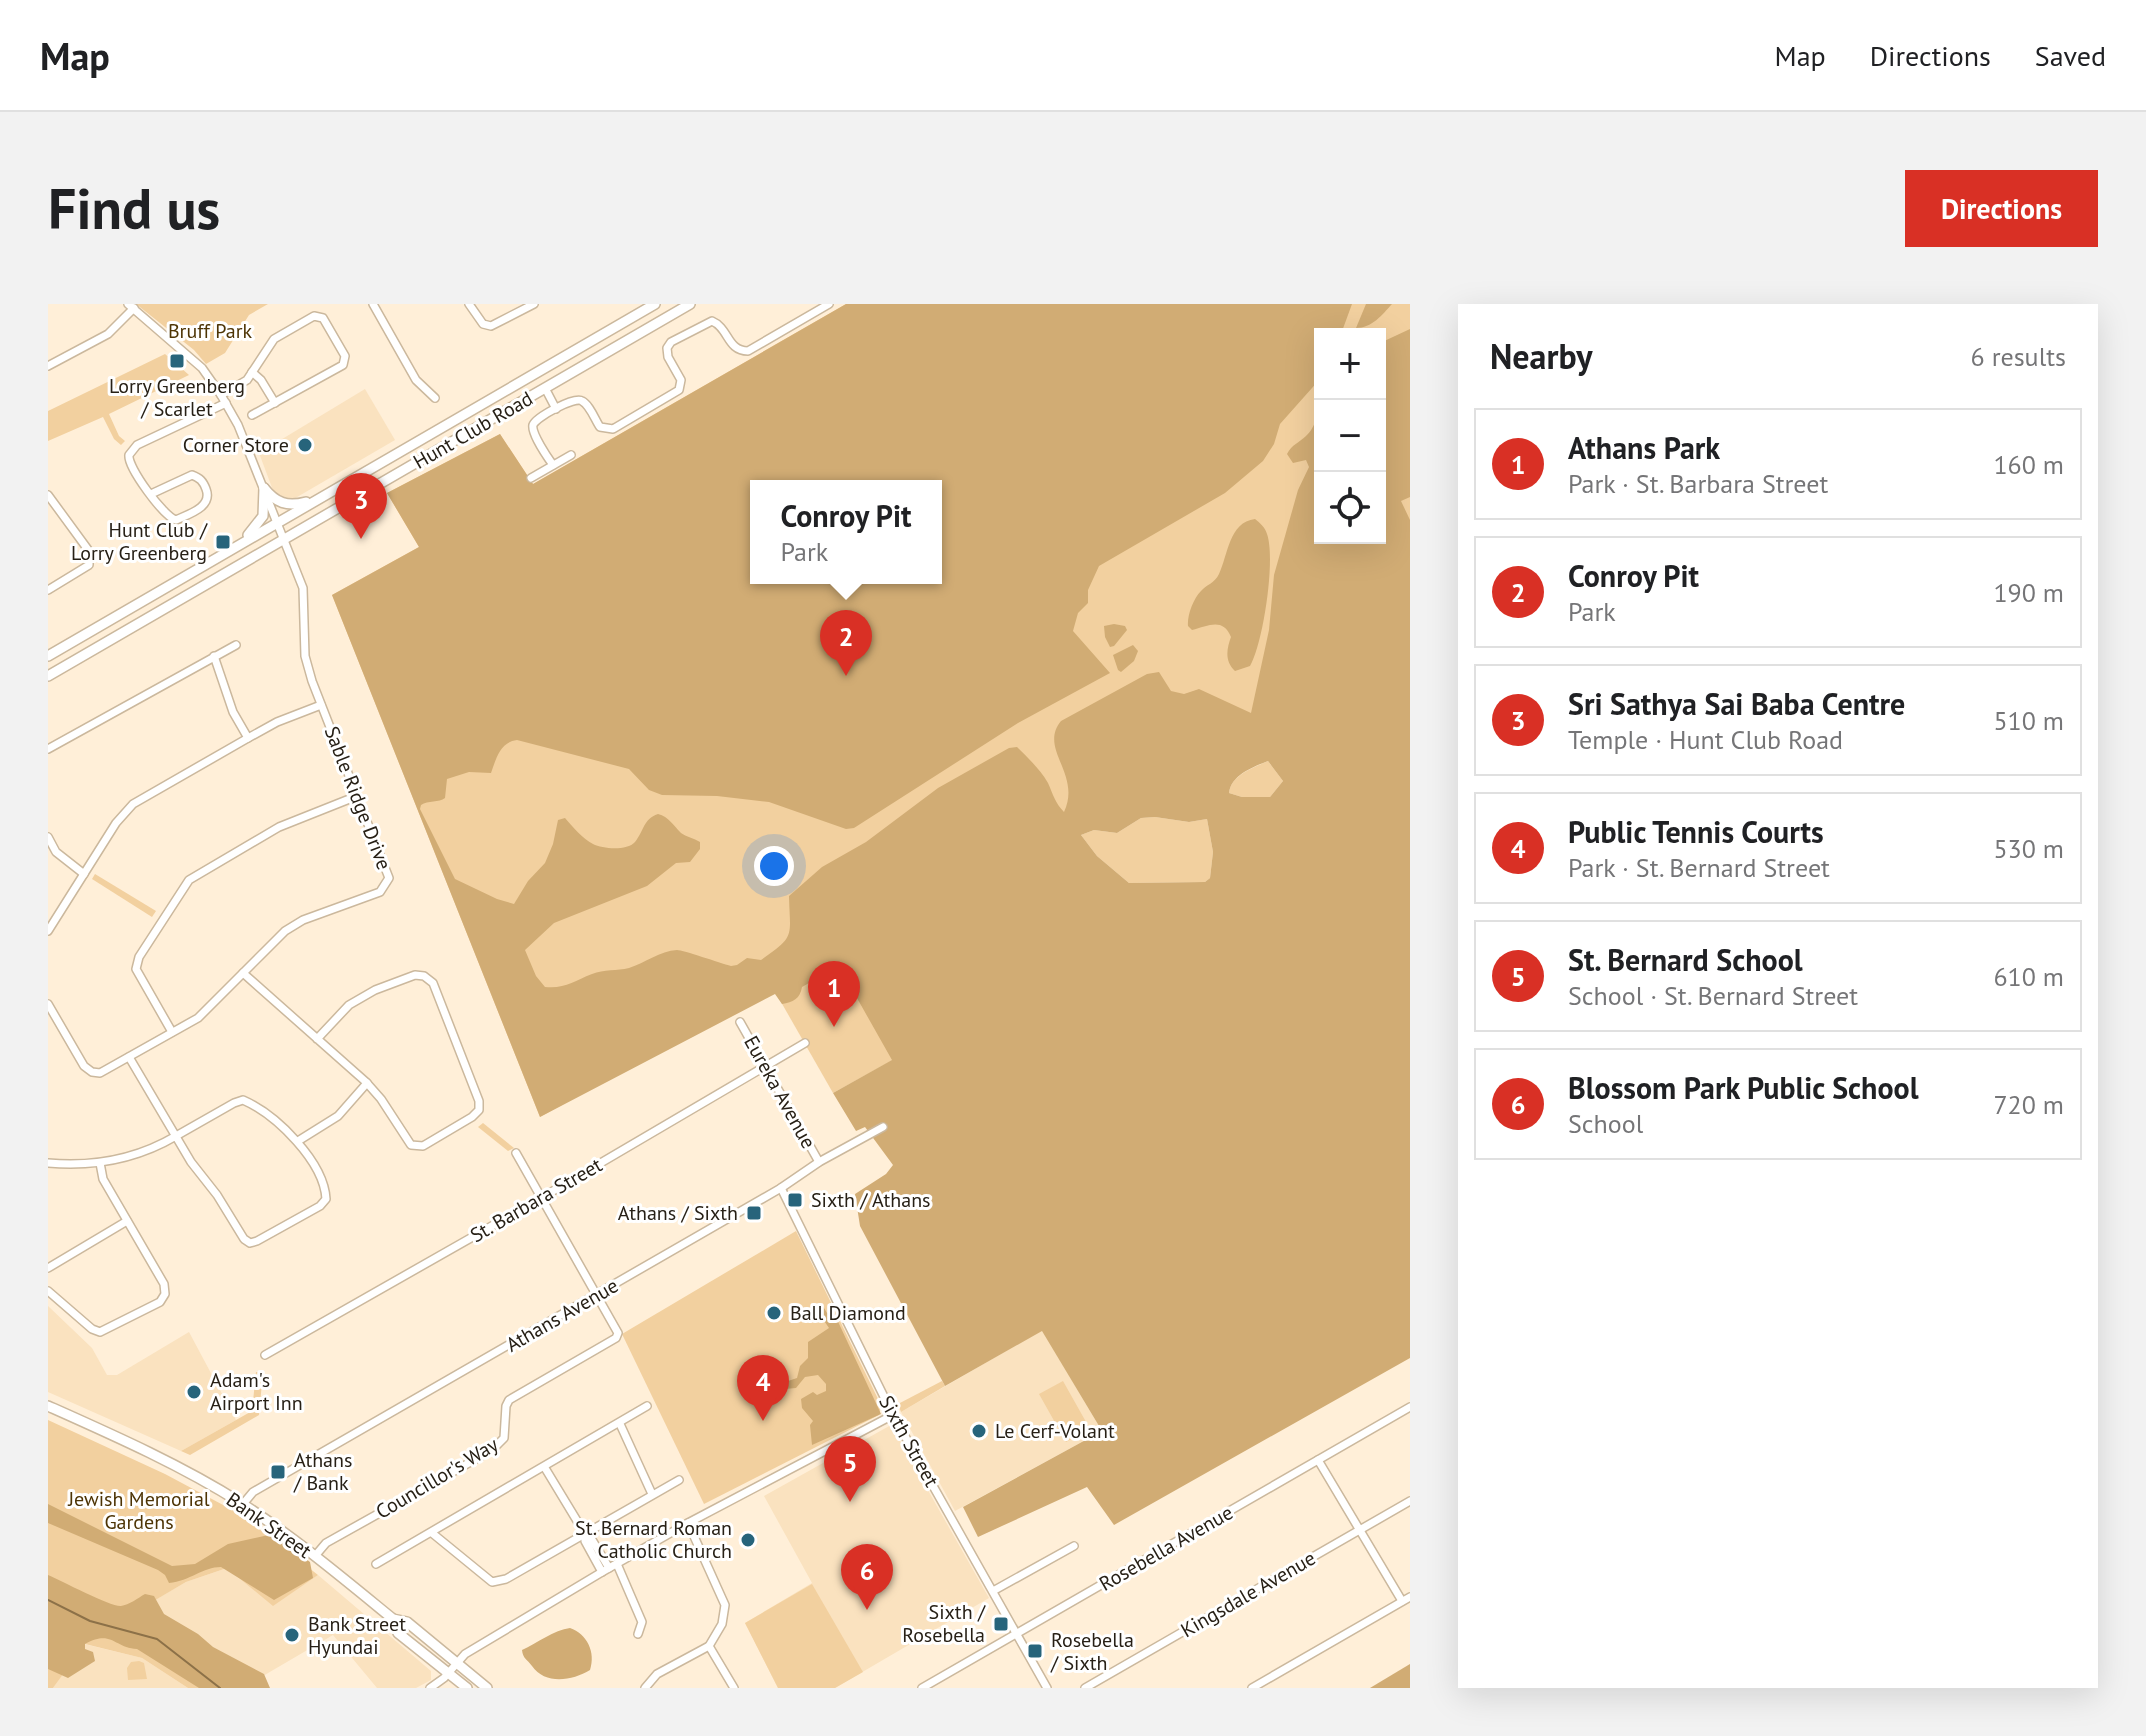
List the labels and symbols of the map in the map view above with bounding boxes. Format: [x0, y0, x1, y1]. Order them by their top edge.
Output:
park label: Bruff Park [168, 318, 252, 344]
marker: Lorry Greenberg / Scarlet [168, 352, 186, 370]
place label: Lorry Greenberg / Scarlet [109, 373, 245, 422]
street label: Hunt Club Road [409, 385, 537, 475]
place label: Corner Store [183, 432, 289, 458]
marker: Corner Store [296, 436, 314, 454]
pin: 3 [335, 473, 387, 539]
place label: Hunt Club / Lorry Greenberg [71, 517, 208, 566]
marker: Hunt Club / Lorry Greenberg [214, 533, 232, 551]
pin: 2 [820, 610, 872, 676]
street label: Sable Ridge Drive [319, 722, 397, 874]
your location [754, 846, 794, 886]
pin: 1 [808, 961, 860, 1027]
street label: Eureka Avenue [738, 1031, 822, 1153]
street label: St. Barbara Street [465, 1152, 607, 1248]
place label: Sixth / Athans [811, 1187, 931, 1213]
marker: Sixth / Athans [786, 1191, 804, 1209]
place label: Athans / Sixth [618, 1200, 738, 1226]
marker: Athans / Sixth [745, 1204, 763, 1222]
street label: Athans Avenue [501, 1272, 623, 1358]
place label: Ball Diamond [790, 1300, 906, 1326]
marker: Ball Diamond [765, 1304, 783, 1322]
pin: 4 [737, 1355, 789, 1421]
place label: Adam's Airport Inn [210, 1367, 303, 1416]
marker: Adam's Airport Inn [185, 1383, 203, 1401]
street label: Sixth Street [873, 1391, 945, 1491]
place label: Le Cerf-Volant [995, 1418, 1115, 1444]
marker: Le Cerf-Volant [970, 1422, 988, 1440]
street label: Councillor's Way [371, 1431, 504, 1525]
pin: 5 [824, 1436, 876, 1502]
place label: Athans / Bank [293, 1447, 352, 1496]
marker: Athans / Bank [269, 1463, 287, 1481]
park label: Jewish Memorial Gardens [67, 1486, 210, 1535]
street label: Bank Street [221, 1486, 317, 1564]
street label: Rosebella Avenue [1095, 1499, 1237, 1597]
place label: St. Bernard Roman Catholic Church [575, 1515, 732, 1564]
marker: St. Bernard Roman Catholic Church [739, 1531, 757, 1549]
pin: 6 [841, 1544, 893, 1610]
street label: Kingsdale Avenue [1176, 1545, 1320, 1643]
place label: Sixth / Rosebella [902, 1599, 986, 1648]
place label: Bank Street Hyundai [308, 1611, 406, 1660]
marker: Sixth / Rosebella [992, 1615, 1010, 1633]
marker: Bank Street Hyundai [283, 1626, 301, 1644]
place label: Rosebella / Sixth [1050, 1627, 1134, 1676]
marker: Rosebella / Sixth [1026, 1642, 1044, 1660]

